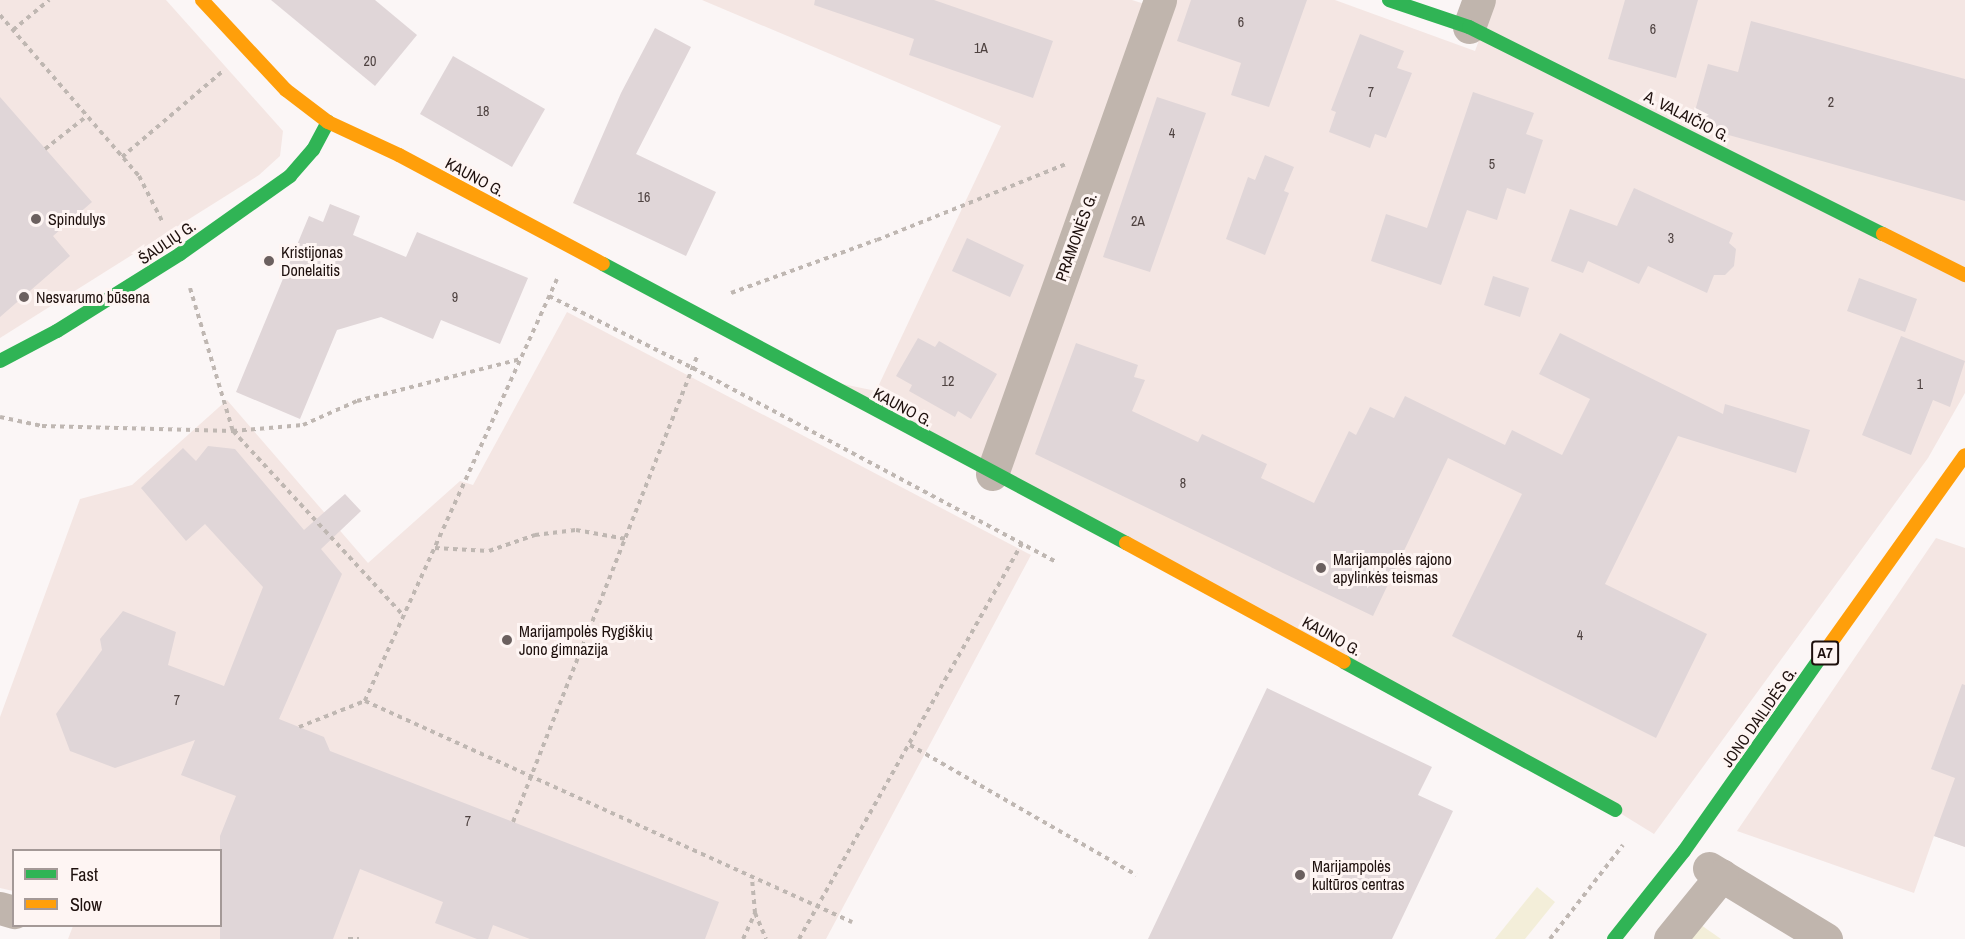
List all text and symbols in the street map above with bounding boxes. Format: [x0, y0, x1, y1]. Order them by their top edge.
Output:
house number: 6 [1238, 14, 1244, 30]
house number: 6 [1650, 21, 1656, 37]
house number: 1A [974, 40, 988, 56]
house number: 20 [364, 53, 376, 69]
house number: 7 [1368, 84, 1374, 100]
street label: A. VALAIČIO G. [1641, 86, 1733, 146]
house number: 2 [1828, 94, 1834, 110]
house number: 18 [477, 103, 489, 119]
house number: 4 [1169, 125, 1175, 141]
street label: KAUNO G. [442, 153, 508, 201]
house number: 5 [1489, 156, 1495, 172]
house number: 16 [638, 189, 650, 205]
street label: PRAMONĖS G. [1051, 190, 1101, 284]
place label: Spindulys [48, 209, 106, 229]
marker: Spindulys [29, 212, 43, 226]
house number: 2A [1131, 213, 1145, 229]
street label: ŠAULIŲ G. [135, 216, 199, 268]
house number: 3 [1668, 230, 1674, 246]
place label: Kristijonas Donelaitis [281, 242, 343, 280]
marker: Kristijonas Donelaitis [262, 254, 276, 268]
place label: Nesvarumo būsena [36, 287, 150, 307]
house number: 9 [452, 289, 458, 305]
marker: Nesvarumo būsena [17, 290, 31, 304]
house number: 12 [942, 373, 954, 389]
house number: 1 [1917, 376, 1923, 392]
street label: KAUNO G. [870, 383, 936, 431]
house number: 8 [1180, 475, 1186, 491]
place label: Marijampolės rajono apylinkės teismas [1333, 549, 1452, 587]
marker: Marijampolės rajono apylinkės teismas [1314, 561, 1328, 575]
street label: KAUNO G. [1299, 612, 1365, 660]
place label: Marijampolės Rygiškių Jono gimnazija [519, 621, 652, 659]
house number: 4 [1577, 627, 1583, 643]
marker: Marijampolės Rygiškių Jono gimnazija [500, 633, 514, 647]
road number: A7 [1810, 641, 1840, 665]
street label: JONO DAILIDĖS G. [1717, 663, 1801, 771]
house number: 7 [174, 692, 180, 708]
house number: 7 [465, 813, 471, 829]
legend [12, 849, 222, 927]
place label: Marijampolės kultūros centras [1312, 856, 1405, 894]
text: Fast [70, 862, 98, 887]
marker: Marijampolės kultūros centras [1293, 868, 1307, 882]
text: Slow [70, 892, 102, 917]

